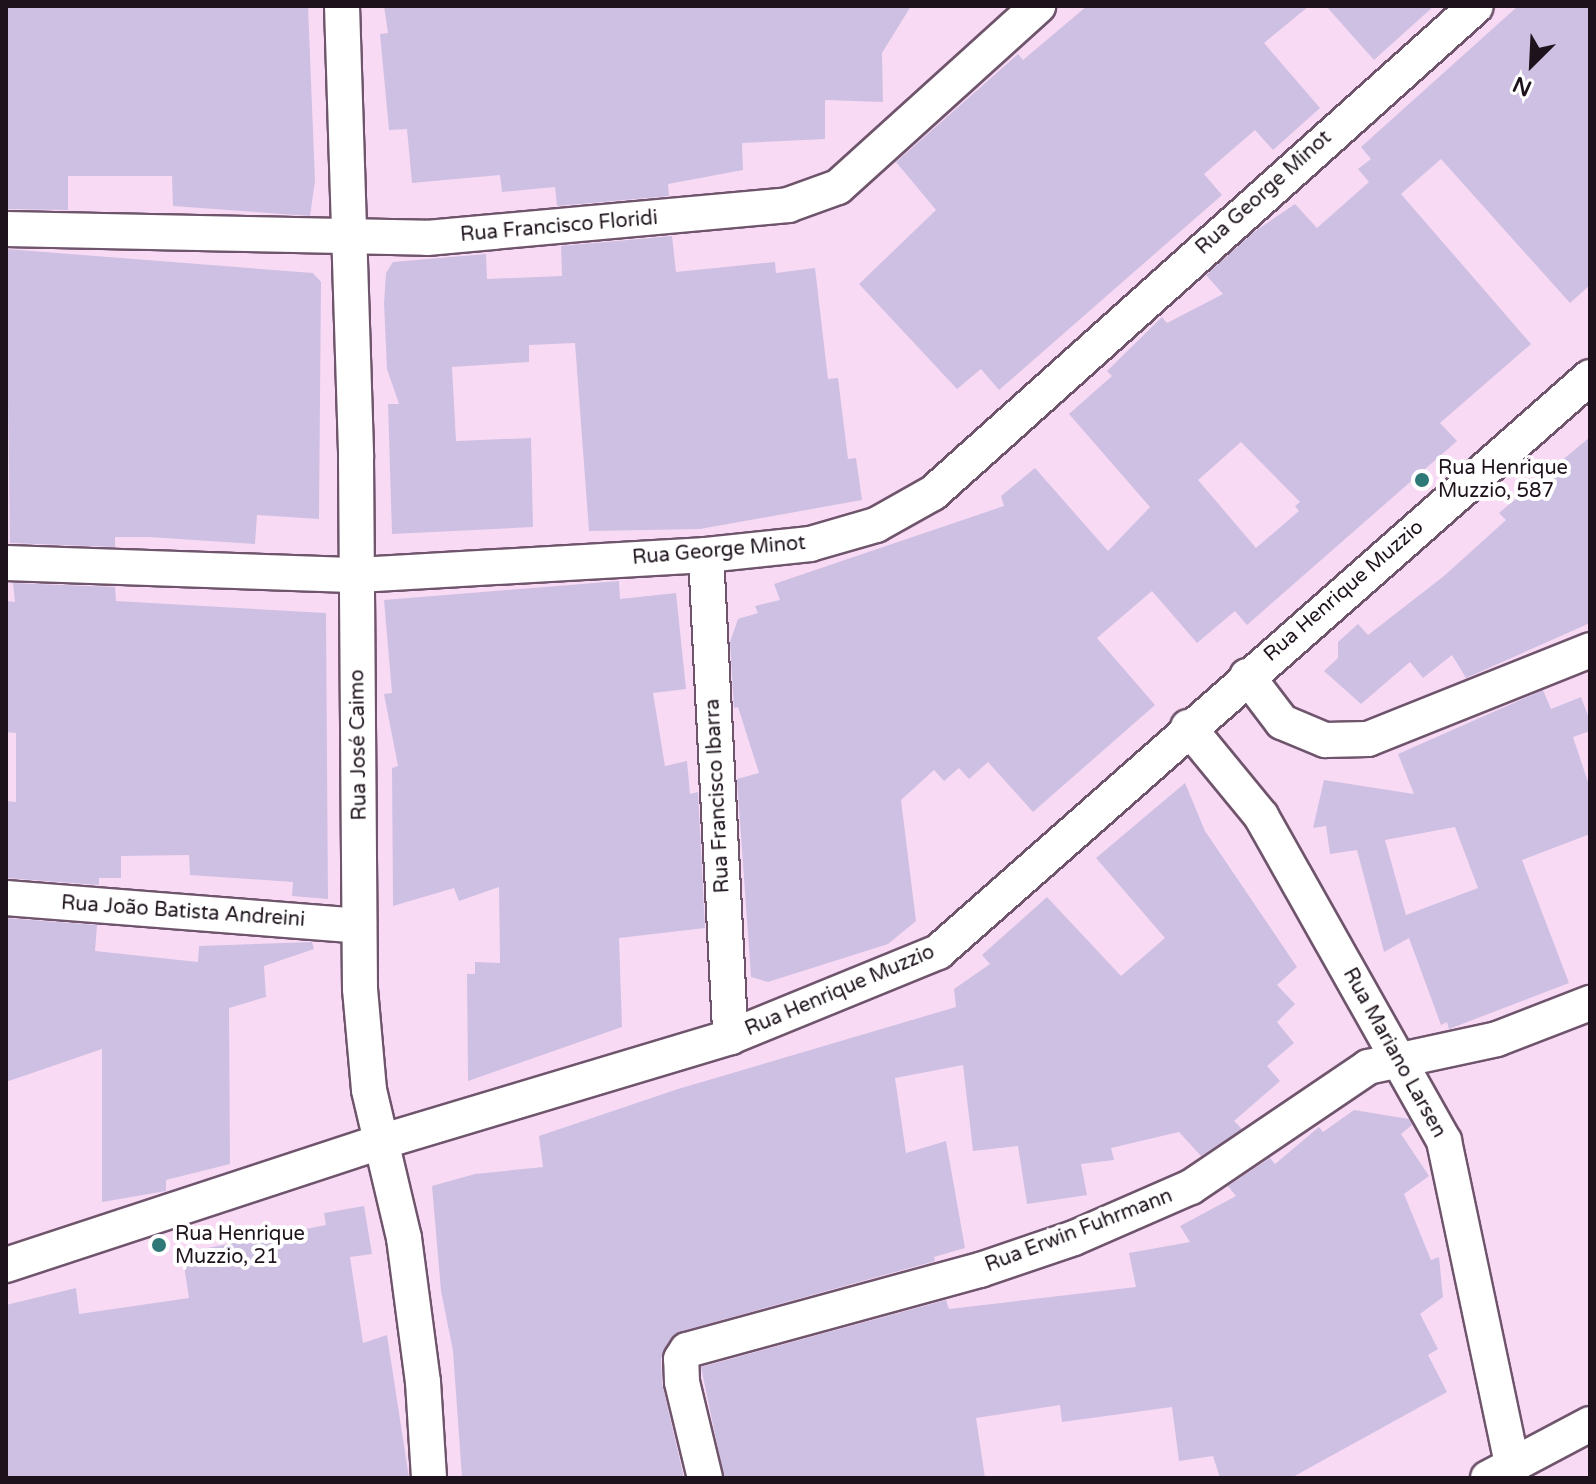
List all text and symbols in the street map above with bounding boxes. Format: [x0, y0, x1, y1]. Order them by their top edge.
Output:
north arrow [1492, 24, 1572, 104]
text: N [1509, 70, 1536, 101]
street label: Rua George Minot [1191, 126, 1337, 260]
street label: Rua Francisco Floridi [459, 206, 659, 248]
place label: Rua Henrique Muzzio, 587 [1438, 456, 1568, 503]
marker: Rua Henrique Muzzio, 587 [1413, 471, 1431, 489]
street label: Rua Henrique Muzzio [1259, 515, 1429, 667]
street label: Rua George Minot [631, 531, 807, 571]
street label: Rua José Caimo [346, 669, 372, 821]
street label: Rua Francisco Ibarra [701, 698, 735, 894]
street label: Rua João Batista Andreini [60, 892, 306, 932]
street label: Rua Henrique Muzzio [742, 940, 938, 1042]
street label: Rua Mariano Larsen [1337, 964, 1451, 1142]
street label: Rua Erwin Fuhrmann [982, 1184, 1176, 1278]
place label: Rua Henrique Muzzio, 21 [175, 1222, 305, 1269]
marker: Rua Henrique Muzzio, 21 [150, 1236, 168, 1254]

